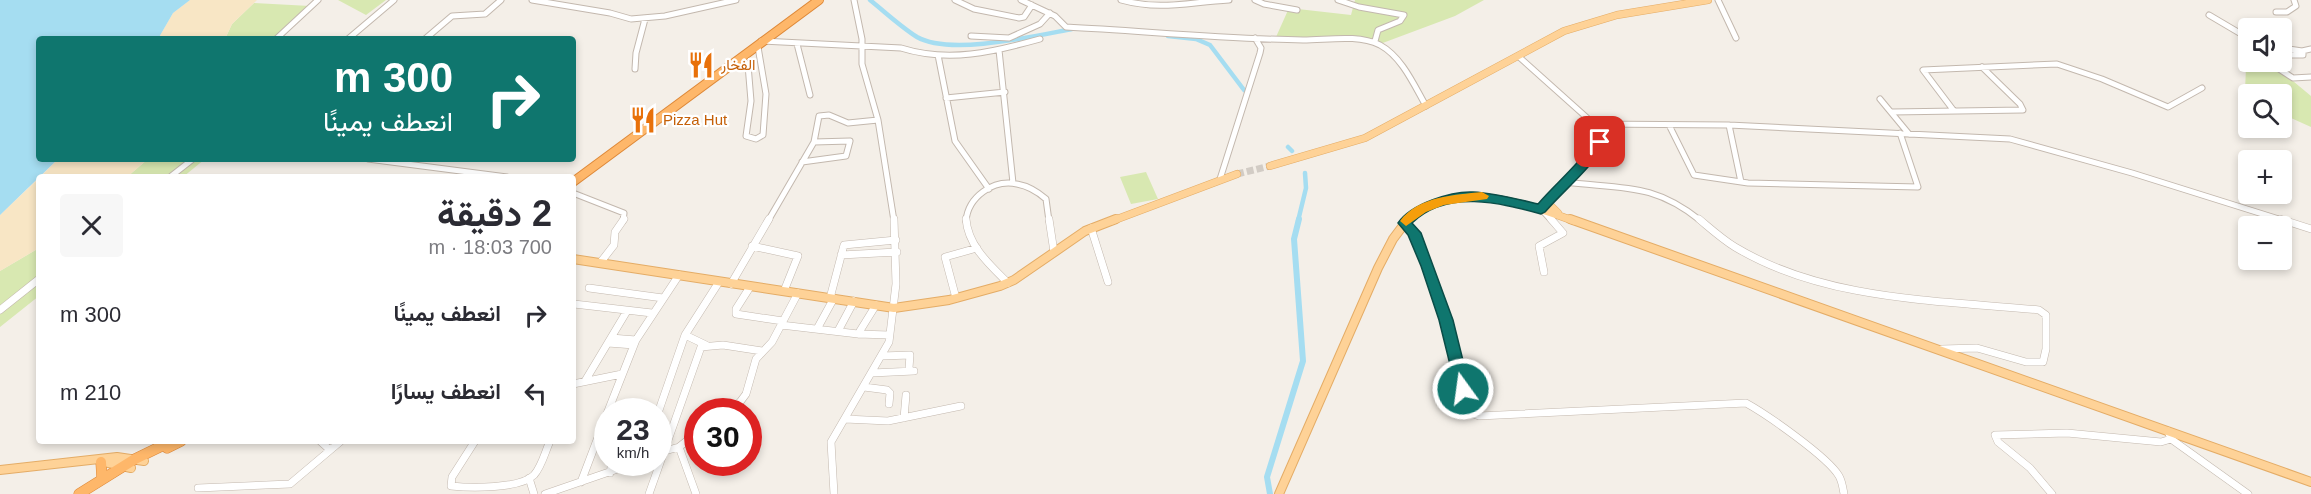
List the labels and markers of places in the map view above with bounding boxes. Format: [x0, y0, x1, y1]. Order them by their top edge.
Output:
restaurant icon: الفخار [686, 50, 716, 80]
place label: الفخار [720, 56, 756, 74]
restaurant icon: Pizza Hut [628, 105, 658, 135]
place label: Pizza Hut [663, 111, 728, 128]
pin [1574, 116, 1625, 167]

